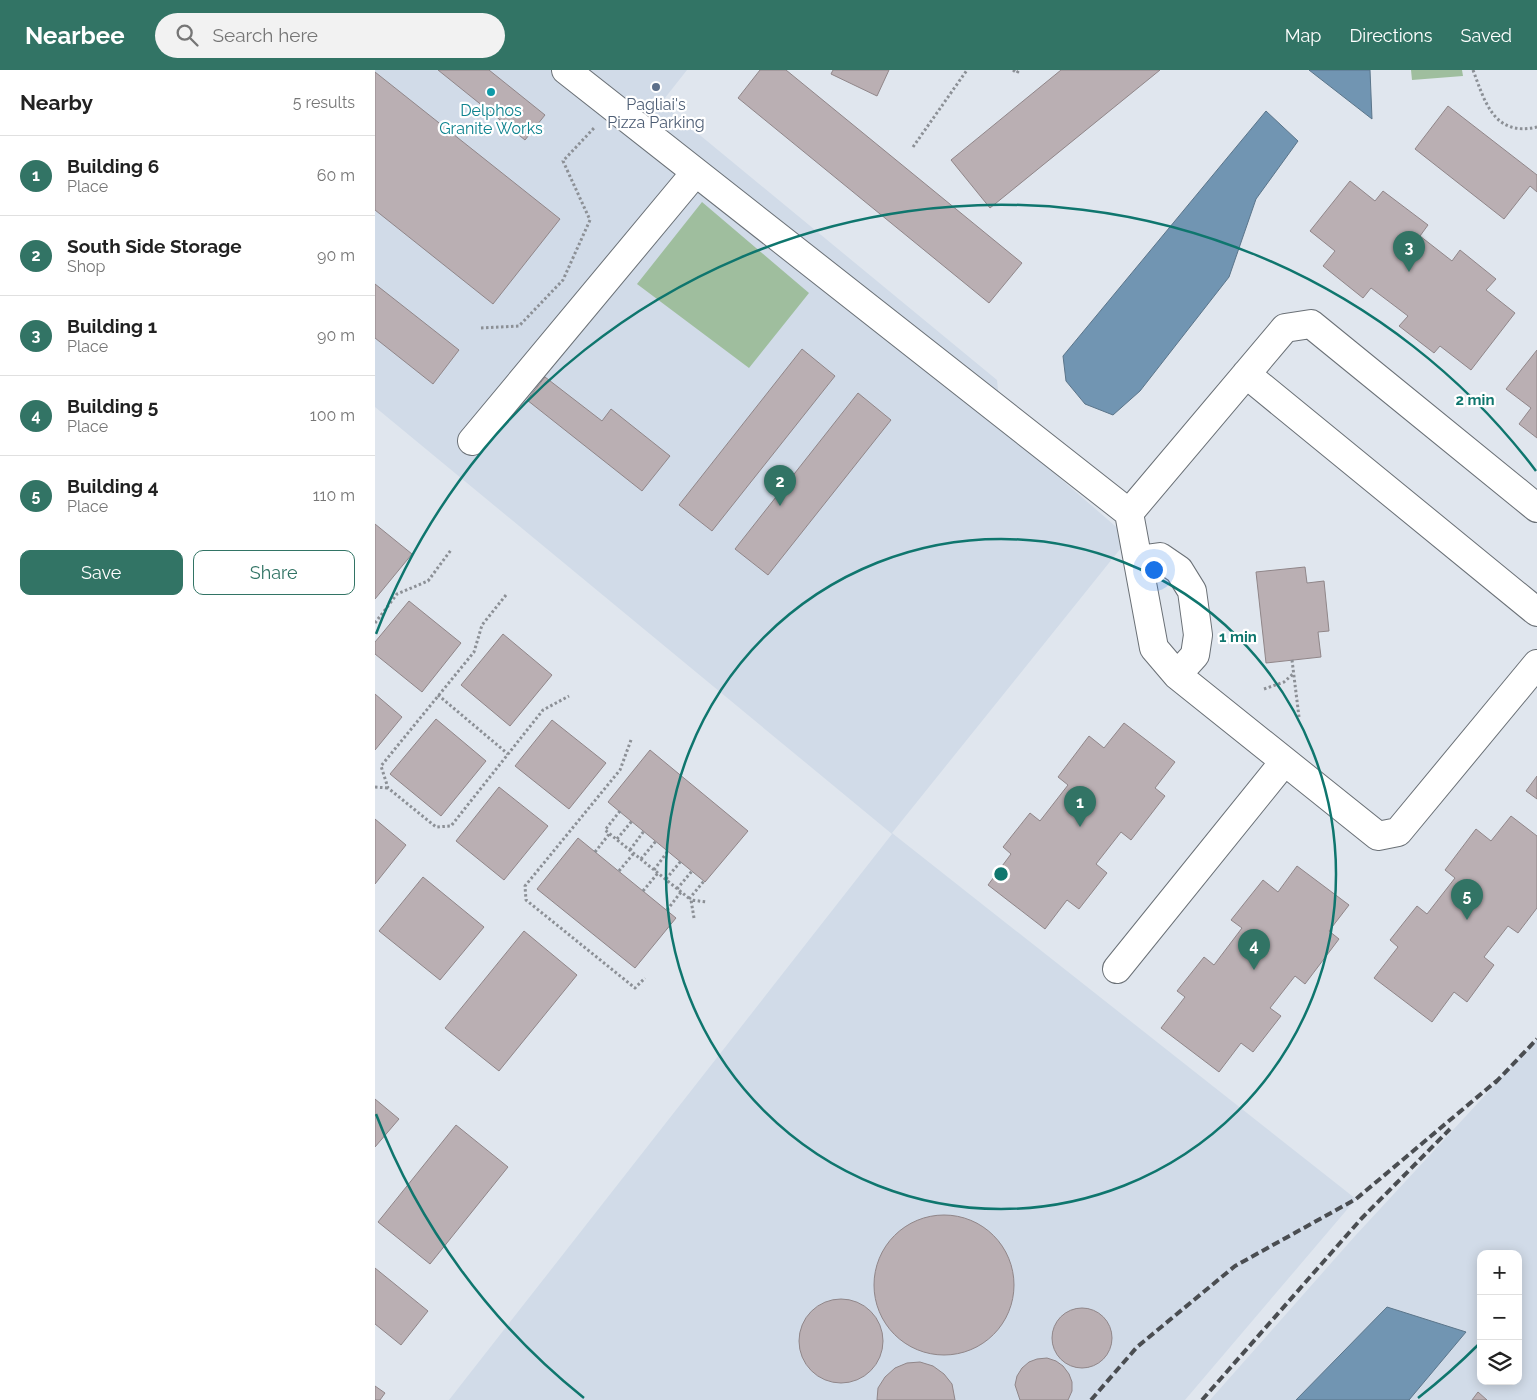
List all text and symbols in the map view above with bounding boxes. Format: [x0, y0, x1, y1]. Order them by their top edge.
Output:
search box [155, 13, 505, 58]
text: Nearbee [25, 21, 125, 50]
icon: search [173, 21, 201, 49]
text: Search here [213, 24, 318, 46]
text: Map [1285, 25, 1321, 46]
text: Directions [1349, 25, 1433, 46]
text: Saved [1461, 25, 1512, 46]
marker: Pagliai's Pizza Parking [650, 81, 662, 93]
marker: Delphos Granite Works [485, 86, 497, 98]
text: Nearby [20, 90, 93, 115]
text: 5 results [293, 93, 355, 112]
place label: Pagliai's Pizza Parking [607, 95, 705, 132]
place label: Delphos Granite Works [439, 101, 543, 138]
text: Building 6 [67, 155, 159, 177]
text: 1 [32, 166, 40, 185]
text: 60 m [317, 166, 355, 185]
text: Place [67, 177, 108, 196]
pin: 3 [1393, 231, 1425, 272]
text: South Side Storage [67, 235, 242, 257]
text: 2 [31, 246, 41, 265]
text: 90 m [317, 246, 355, 265]
text: Shop [67, 257, 105, 276]
text: Building 1 [67, 315, 157, 337]
text: 3 [32, 326, 40, 345]
text: 90 m [317, 326, 355, 345]
text: Place [67, 337, 108, 356]
text: 2 min [1456, 391, 1494, 409]
text: Building 5 [67, 395, 158, 417]
text: 4 [31, 406, 41, 425]
text: 100 m [310, 406, 355, 425]
text: Place [67, 417, 108, 436]
pin: 2 [764, 465, 796, 506]
text: Building 4 [67, 475, 159, 497]
text: 5 [32, 486, 40, 505]
text: 110 m [313, 486, 355, 505]
text: Place [67, 497, 108, 516]
button: Save [20, 550, 183, 595]
button: Share [193, 550, 355, 595]
your location [1141, 557, 1167, 583]
text: 1 min [1219, 628, 1257, 646]
pin: 1 [1064, 786, 1096, 827]
centre of rings [992, 865, 1010, 883]
pin: 5 [1451, 879, 1483, 920]
pin: 4 [1238, 929, 1270, 970]
map controls [1477, 1250, 1522, 1385]
button: + [1477, 1250, 1522, 1295]
button: − [1477, 1295, 1522, 1340]
button: layers [1477, 1340, 1522, 1385]

